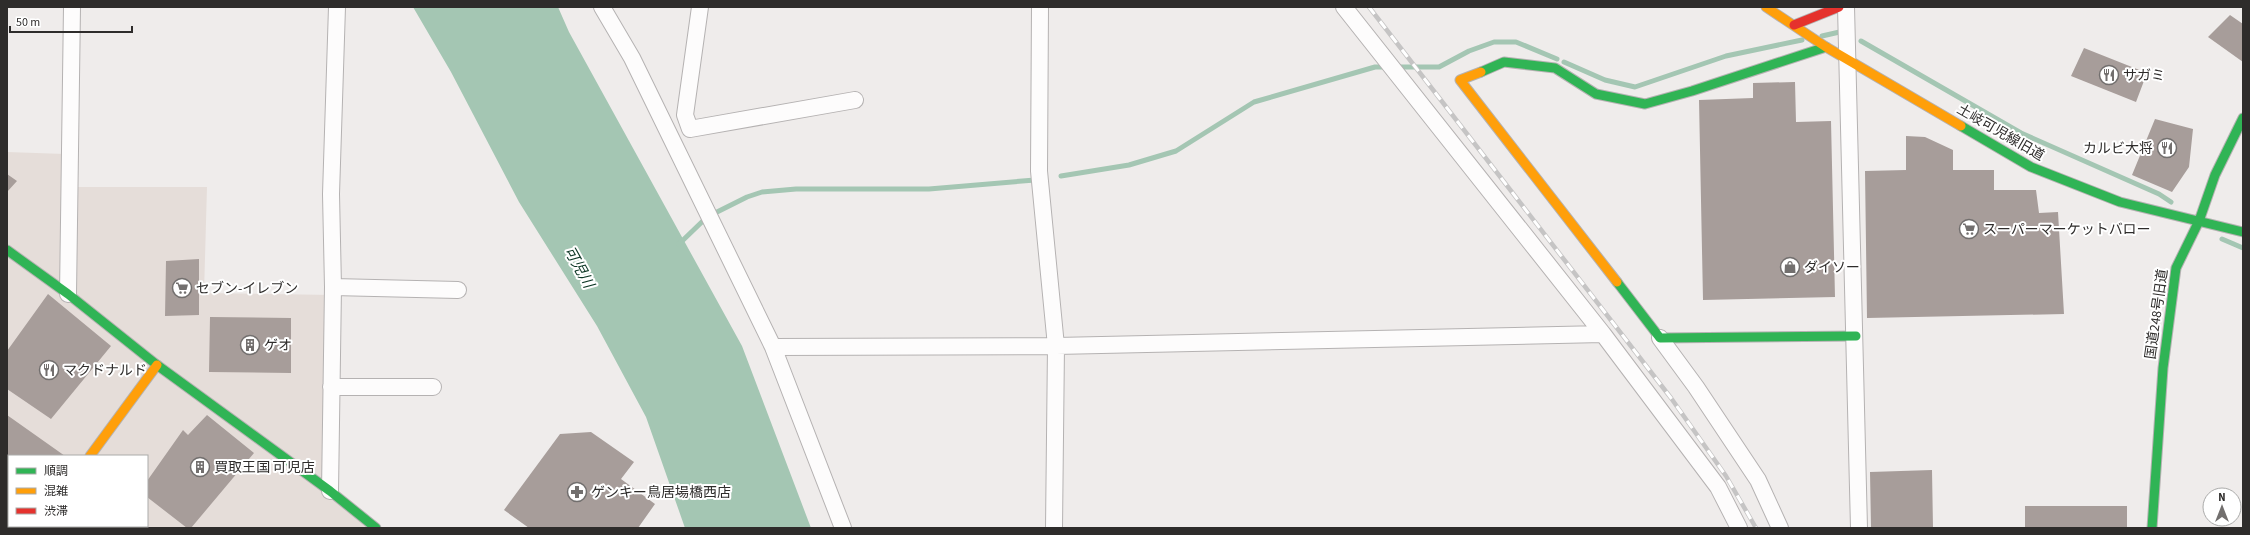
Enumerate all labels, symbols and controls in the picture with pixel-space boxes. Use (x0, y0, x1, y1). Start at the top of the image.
scale bar (10, 8, 132, 34)
text: 50 m (16, 14, 40, 31)
restaurant icon: サガミ (2098, 64, 2120, 86)
place label: サガミ (2123, 66, 2165, 86)
street label: 土岐可児線旧道 (1953, 100, 2048, 166)
restaurant icon: カルビ大将 (2156, 137, 2178, 159)
place label: カルビ大将 (2083, 139, 2153, 159)
supermarket icon: スーパーマーケットバロー (1958, 218, 1980, 240)
place label: スーパーマーケットバロー (1983, 220, 2151, 240)
water label: 可児川 (558, 242, 600, 294)
shop icon: ダイソー (1779, 256, 1801, 278)
place label: ダイソー (1804, 258, 1860, 278)
street label: 国道248号旧道 (2141, 268, 2173, 361)
supermarket icon: セブン-イレブン (171, 277, 193, 299)
place label: セブン-イレブン (196, 279, 298, 299)
building icon: ゲオ (239, 334, 261, 356)
place label: ゲオ (264, 336, 292, 356)
restaurant icon: マクドナルド (38, 359, 60, 381)
place label: マクドナルド (63, 361, 147, 381)
legend (8, 455, 148, 527)
building icon: 買取王国 可児店 (189, 456, 211, 478)
place label: 買取王国 可児店 (214, 458, 315, 478)
text: 順調 (44, 463, 68, 480)
pharmacy icon: ゲンキー鳥居場橋西店 (566, 481, 588, 503)
text: 混雑 (44, 483, 68, 500)
place label: ゲンキー鳥居場橋西店 (591, 483, 731, 503)
north arrow (2202, 487, 2242, 527)
text: N (2218, 490, 2226, 505)
text: 渋滞 (44, 503, 68, 520)

